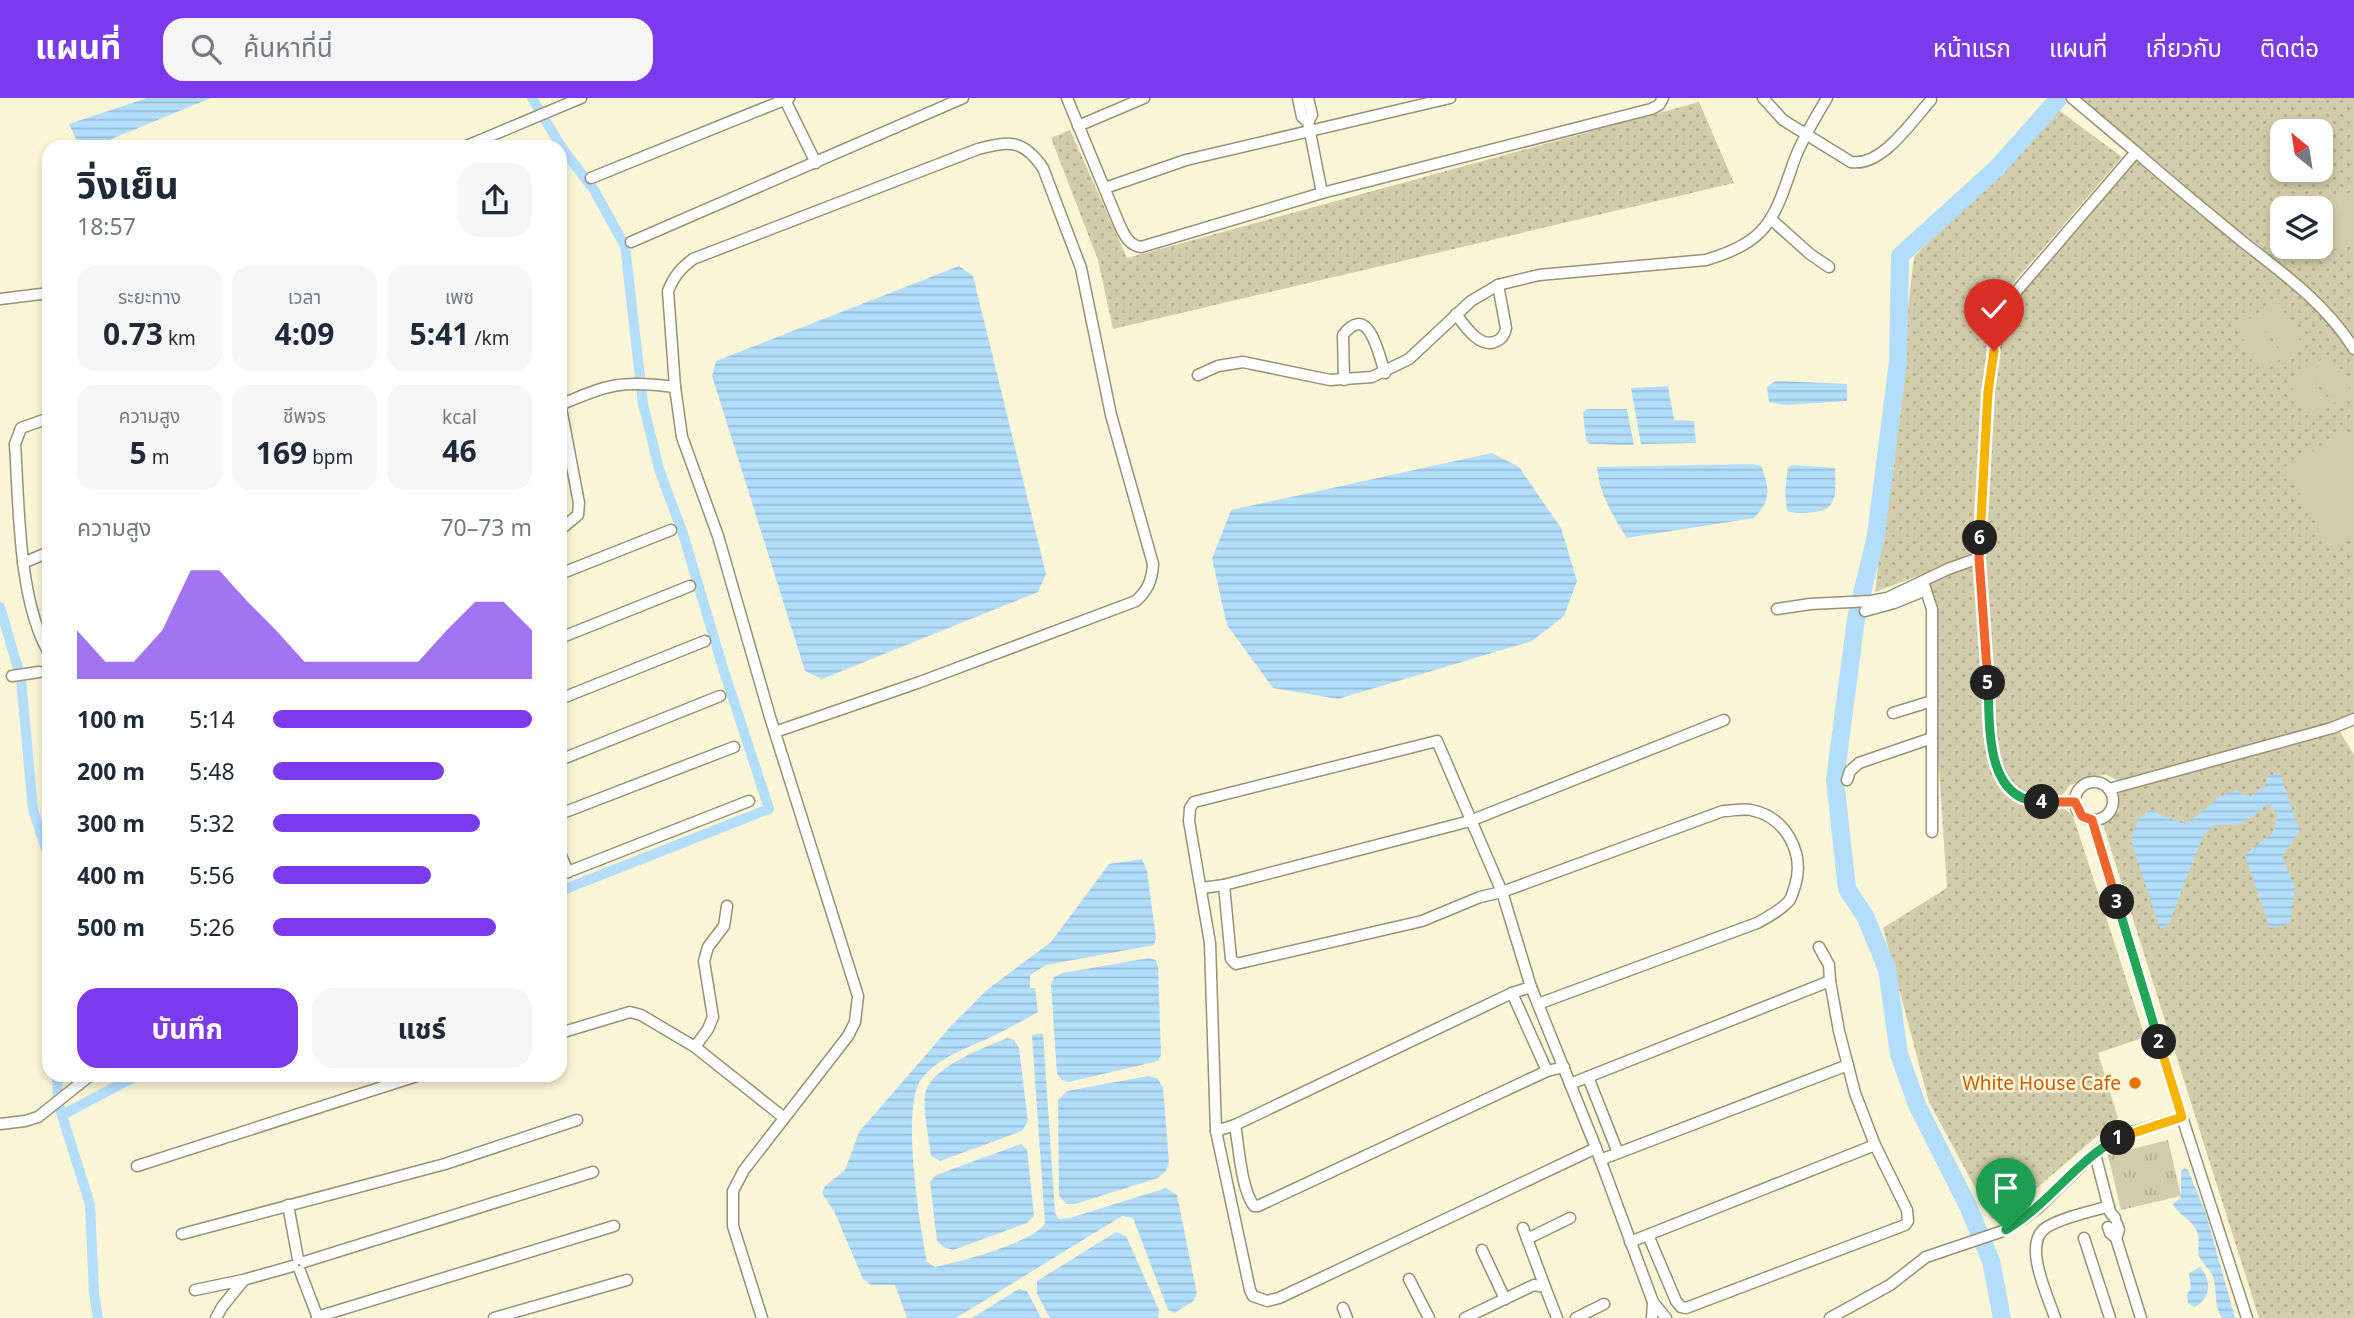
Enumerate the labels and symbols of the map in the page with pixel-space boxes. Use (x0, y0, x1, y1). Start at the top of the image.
north arrow (2270, 119, 2333, 182)
pin (1964, 279, 2024, 351)
pin: 6 (1962, 520, 1997, 556)
pin: 5 (1970, 666, 2006, 700)
pin: 4 (2024, 784, 2060, 820)
pin: 3 (2100, 884, 2134, 920)
pin: 2 (2142, 1024, 2176, 1060)
place label: White House Cafe (1962, 1070, 2121, 1096)
marker: White House Cafe (2127, 1075, 2143, 1091)
pin: 1 (2100, 1121, 2136, 1156)
pin (1976, 1158, 2036, 1230)

